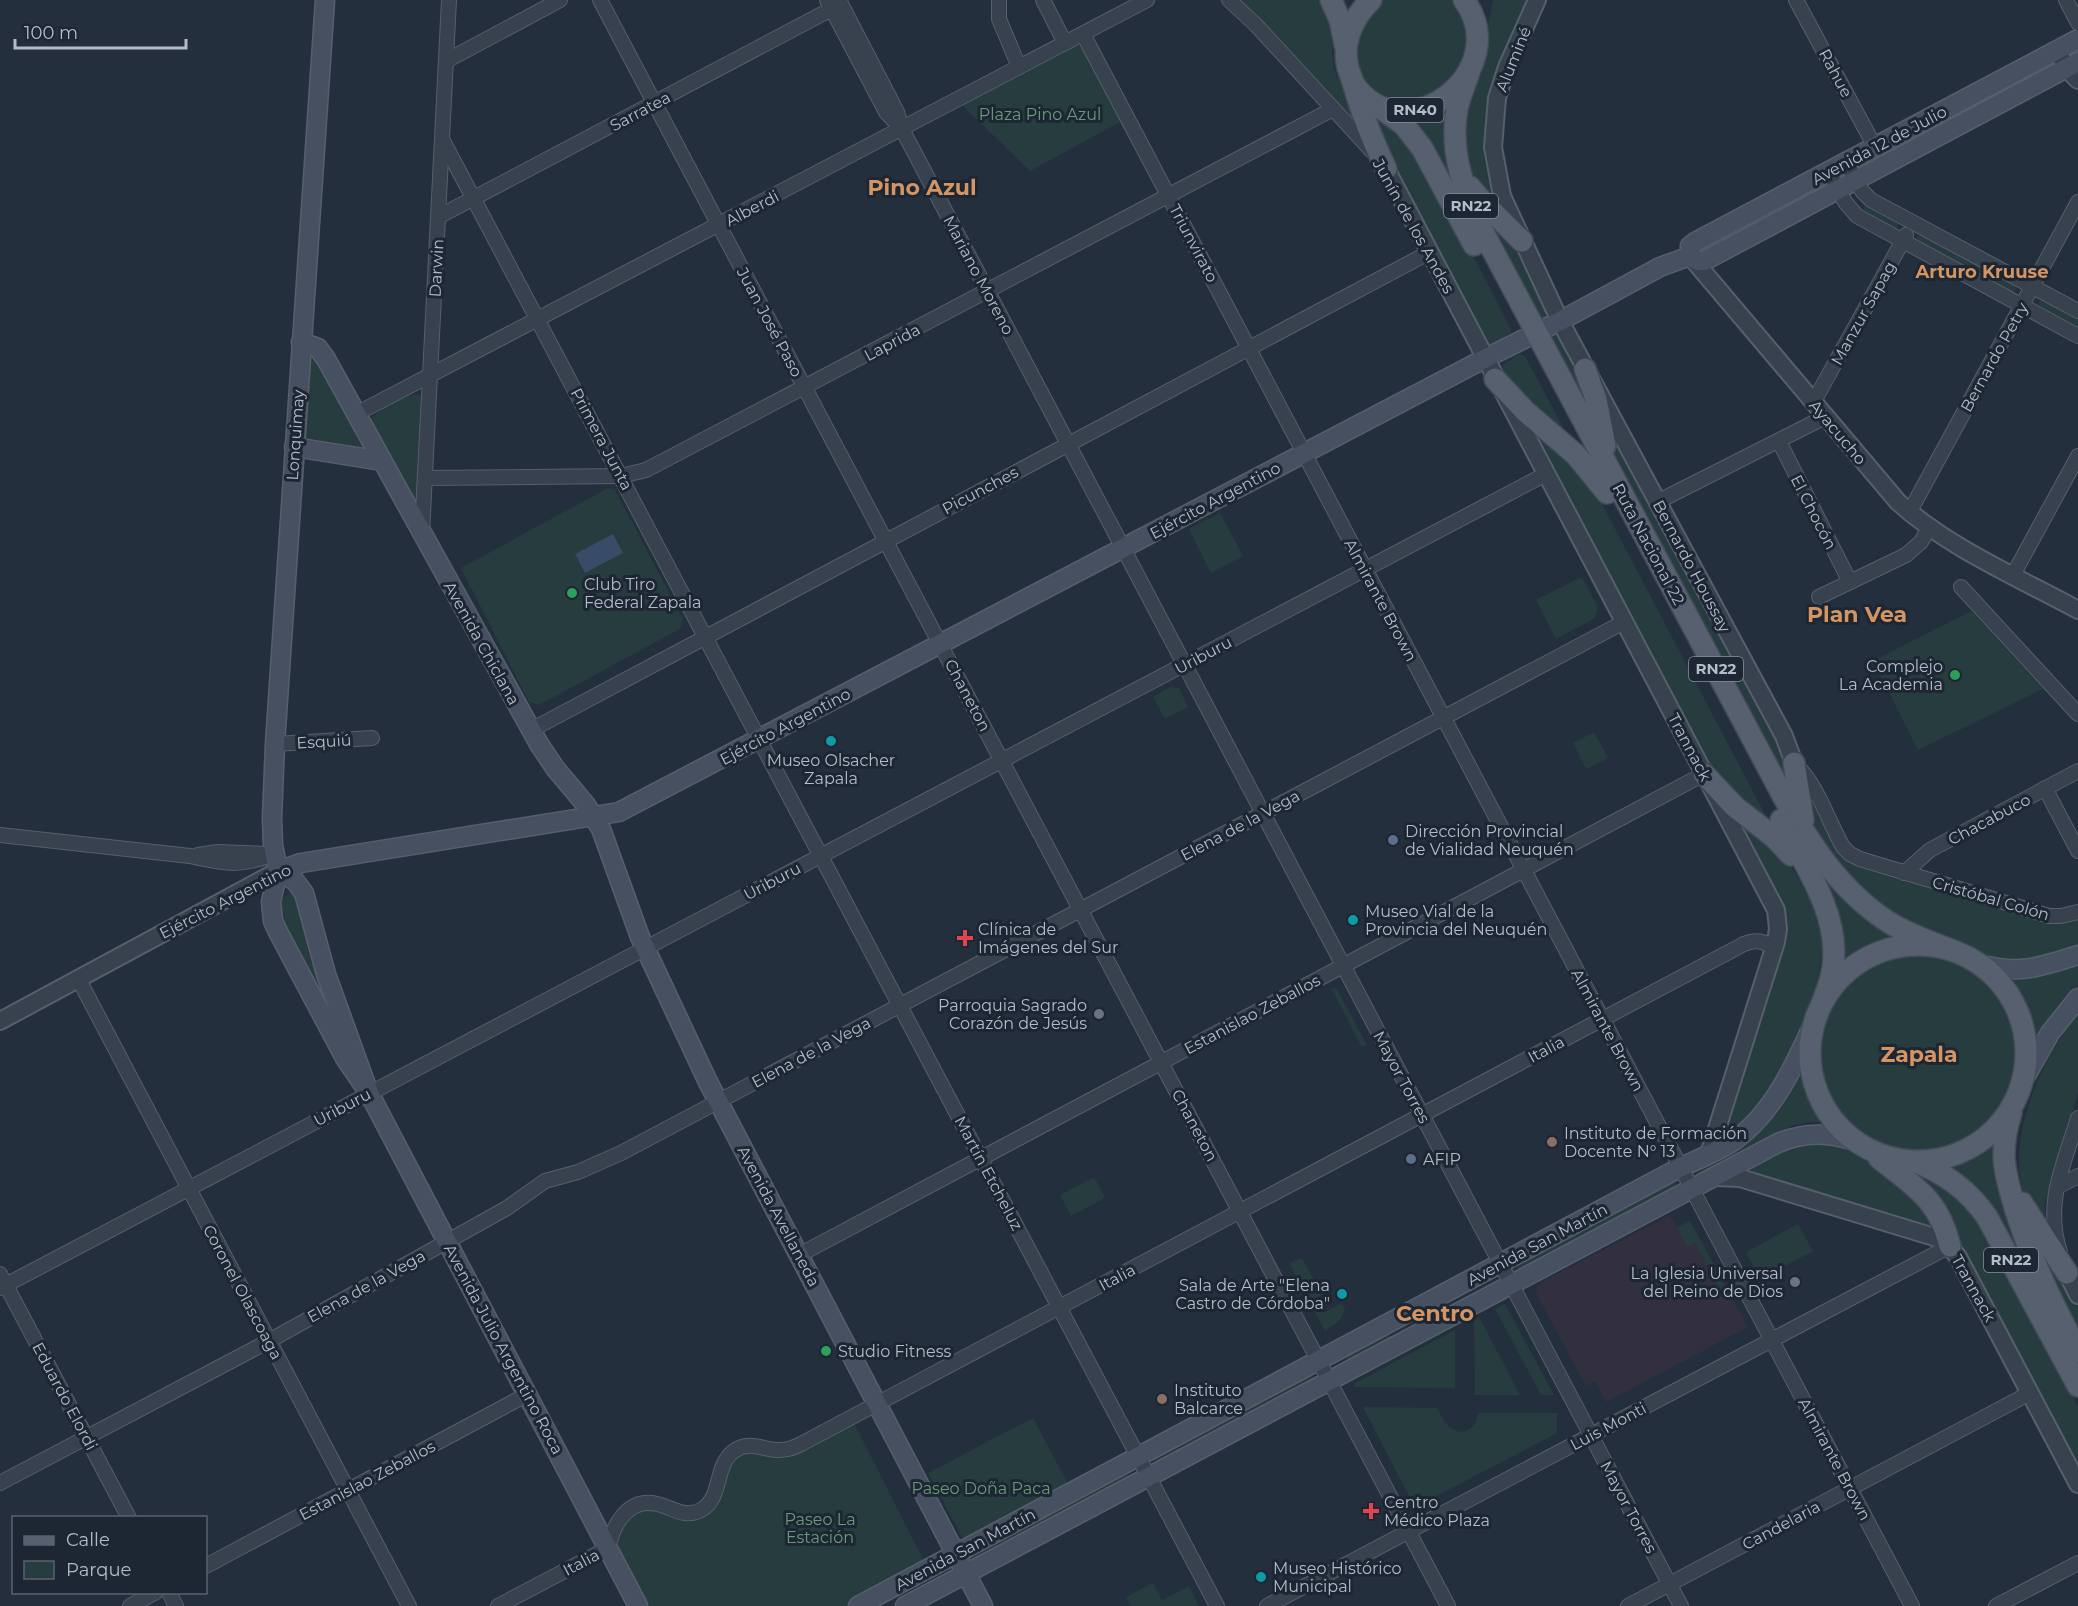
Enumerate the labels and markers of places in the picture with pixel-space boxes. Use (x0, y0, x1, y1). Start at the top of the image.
place label: Club Tiro Federal Zapala (584, 575, 702, 612)
marker: Club Tiro Federal Zapala (565, 586, 579, 600)
place label: Complejo La Academia (1839, 657, 1943, 694)
marker: Complejo La Academia (1948, 668, 1962, 682)
marker: Museo Olsacher Zapala (824, 734, 838, 748)
place label: Museo Olsacher Zapala (767, 751, 895, 788)
place label: Dirección Provincial de Vialidad Neuquén (1405, 822, 1574, 859)
marker: Dirección Provincial de Vialidad Neuquén (1386, 833, 1400, 847)
place label: Museo Vial de la Provincia del Neuquén (1365, 902, 1547, 939)
marker: Museo Vial de la Provincia del Neuquén (1346, 913, 1360, 927)
place label: Clínica de Imágenes del Sur (978, 920, 1118, 957)
marker: Clínica de Imágenes del Sur (956, 929, 974, 947)
place label: Parroquia Sagrado Corazón de Jesús (938, 996, 1087, 1033)
marker: Parroquia Sagrado Corazón de Jesús (1092, 1007, 1106, 1021)
place label: Instituto de Formación Docente N° 13 (1564, 1124, 1747, 1161)
marker: Instituto de Formación Docente N° 13 (1545, 1135, 1559, 1149)
place label: AFIP (1423, 1150, 1461, 1169)
marker: AFIP (1404, 1152, 1418, 1166)
place label: La Iglesia Universal del Reino de Dios (1631, 1264, 1783, 1301)
marker: La Iglesia Universal del Reino de Dios (1788, 1275, 1802, 1289)
place label: Sala de Arte "Elena Castro de Córdoba" (1176, 1276, 1330, 1313)
marker: Sala de Arte "Elena Castro de Córdoba" (1335, 1287, 1349, 1301)
place label: Studio Fitness (838, 1342, 952, 1361)
marker: Studio Fitness (819, 1344, 833, 1358)
place label: Instituto Balcarce (1174, 1381, 1243, 1418)
marker: Instituto Balcarce (1155, 1392, 1169, 1406)
place label: Centro Médico Plaza (1384, 1493, 1490, 1530)
marker: Centro Médico Plaza (1362, 1502, 1380, 1520)
place label: Museo Histórico Municipal (1273, 1559, 1402, 1596)
marker: Museo Histórico Municipal (1254, 1570, 1268, 1584)

